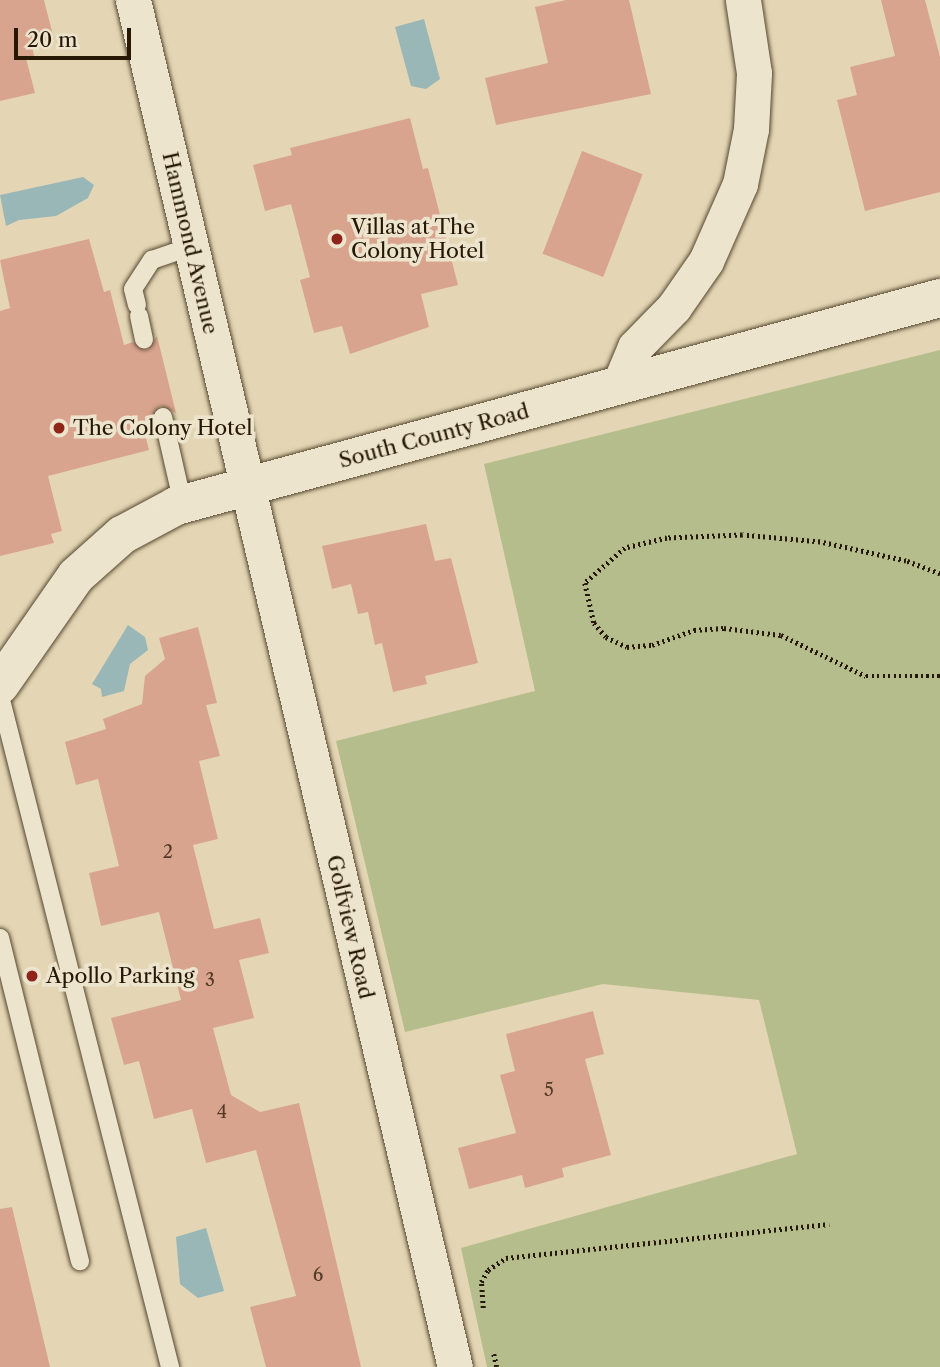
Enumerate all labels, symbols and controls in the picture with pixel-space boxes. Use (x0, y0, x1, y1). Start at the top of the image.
scale bar (18, 14, 135, 58)
text: 20 m (27, 27, 78, 52)
street label: Hammond Avenue (157, 149, 223, 337)
place label: Villas at The Colony Hotel (351, 214, 485, 264)
marker: Villas at The Colony Hotel (329, 231, 345, 247)
street label: South County Road (336, 398, 532, 474)
place label: The Colony Hotel (73, 415, 253, 441)
marker: The Colony Hotel (51, 420, 67, 436)
house number: 2 (163, 841, 173, 863)
street label: Golfview Road (321, 852, 379, 1002)
place label: Apollo Parking (46, 963, 195, 989)
marker: Apollo Parking (24, 968, 40, 984)
house number: 3 (205, 969, 215, 991)
house number: 5 (544, 1079, 554, 1101)
house number: 4 (217, 1101, 227, 1123)
house number: 6 (313, 1264, 323, 1286)

